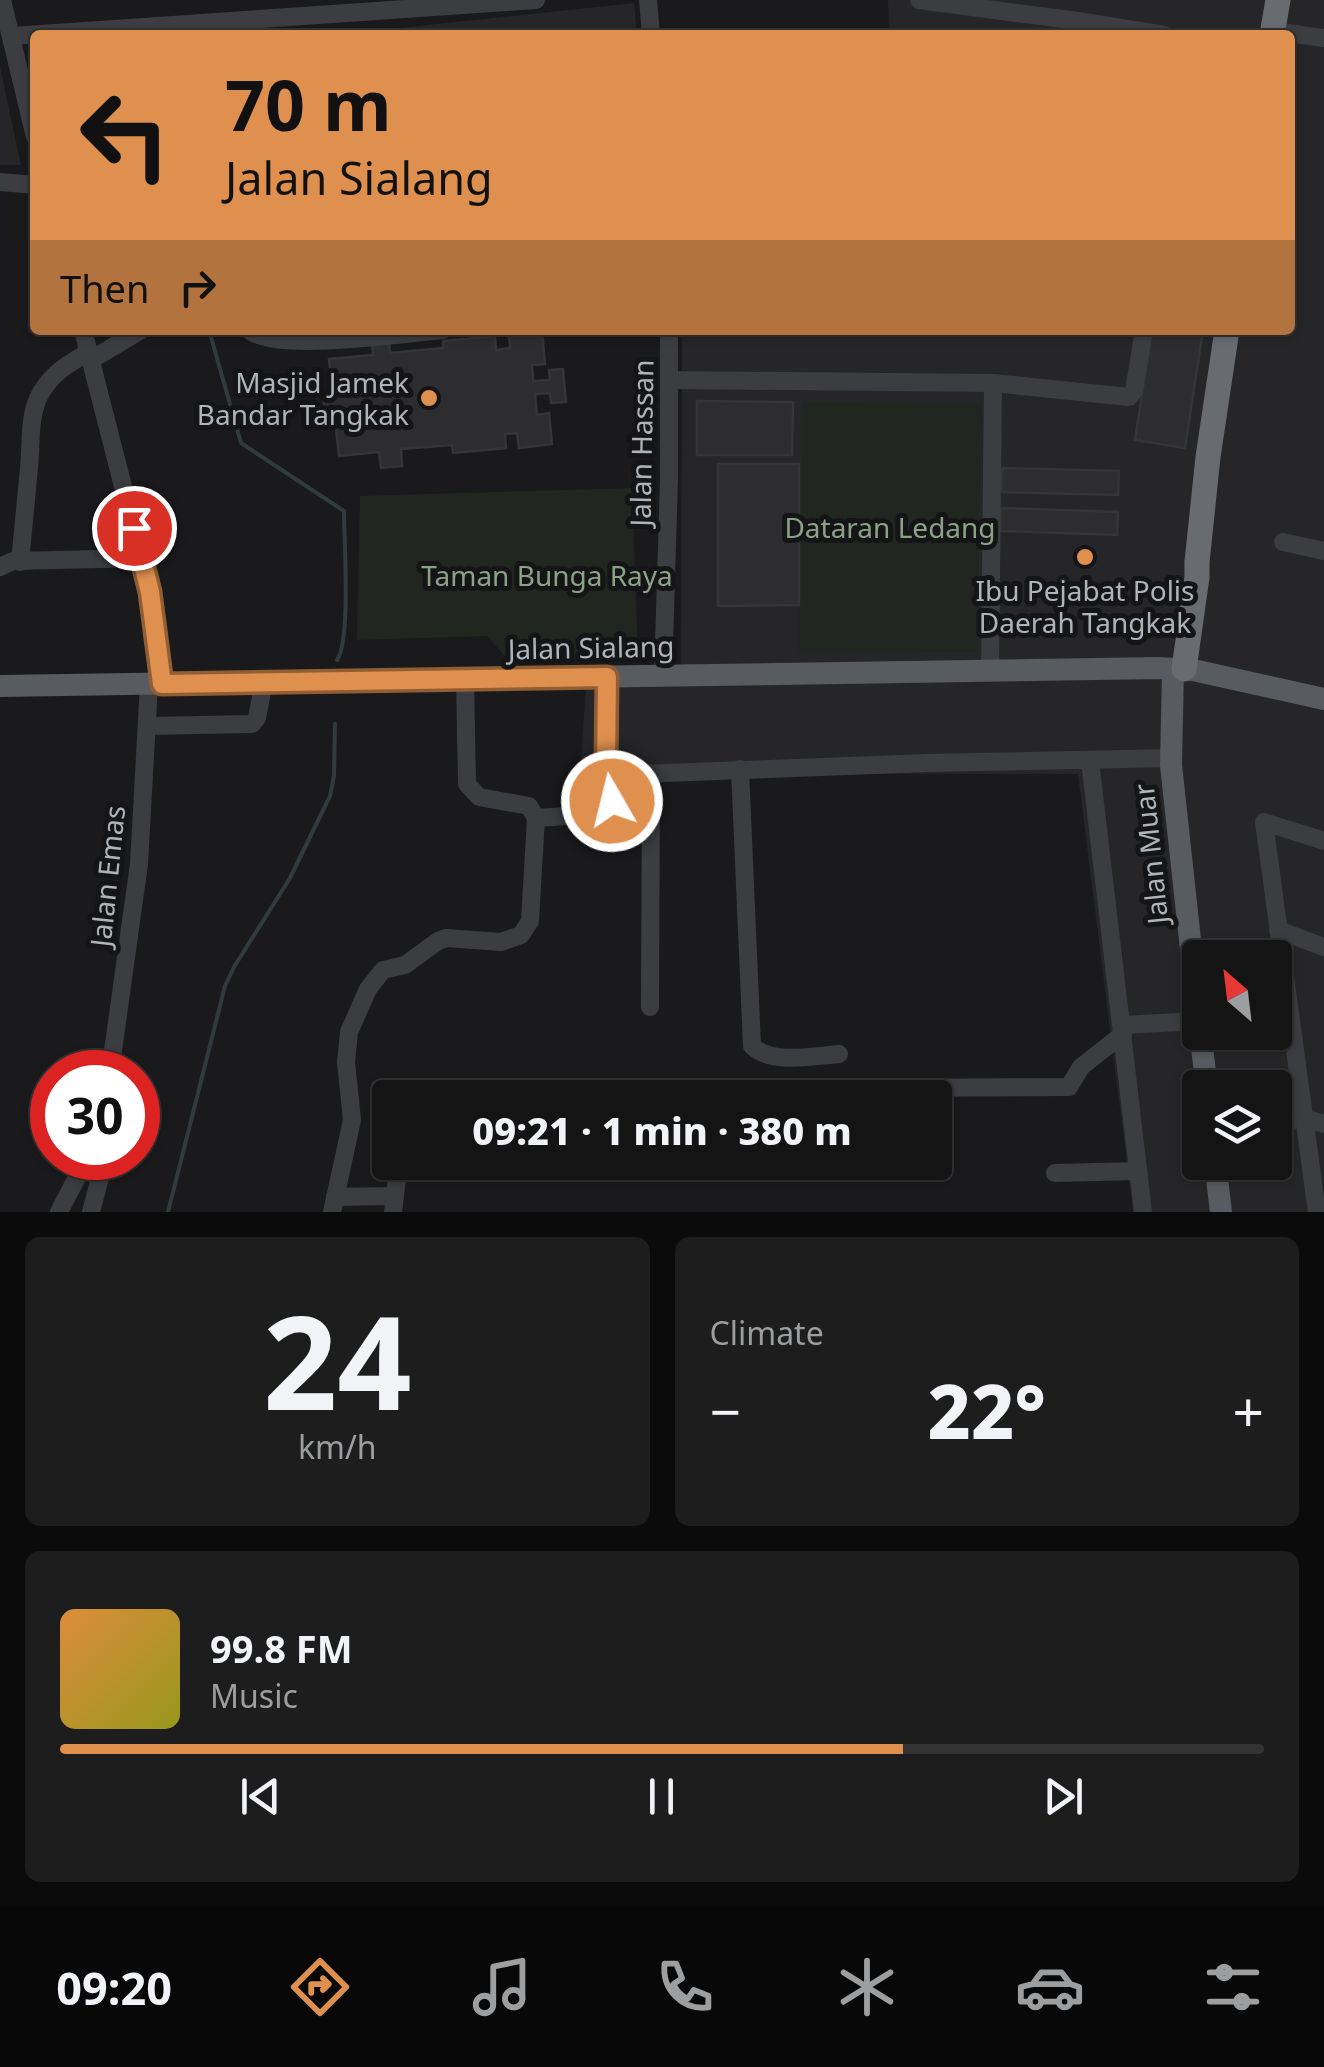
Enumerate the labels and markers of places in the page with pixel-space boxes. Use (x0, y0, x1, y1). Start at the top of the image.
place label: Masjid Jamek Bandar Tangkak (197, 363, 409, 433)
marker: Masjid Jamek Bandar Tangkak (418, 387, 440, 409)
pin (92, 486, 177, 571)
marker: Ibu Pejabat Polis Daerah Tangkak (1074, 546, 1096, 568)
place label: Ibu Pejabat Polis Daerah Tangkak (975, 571, 1195, 641)

